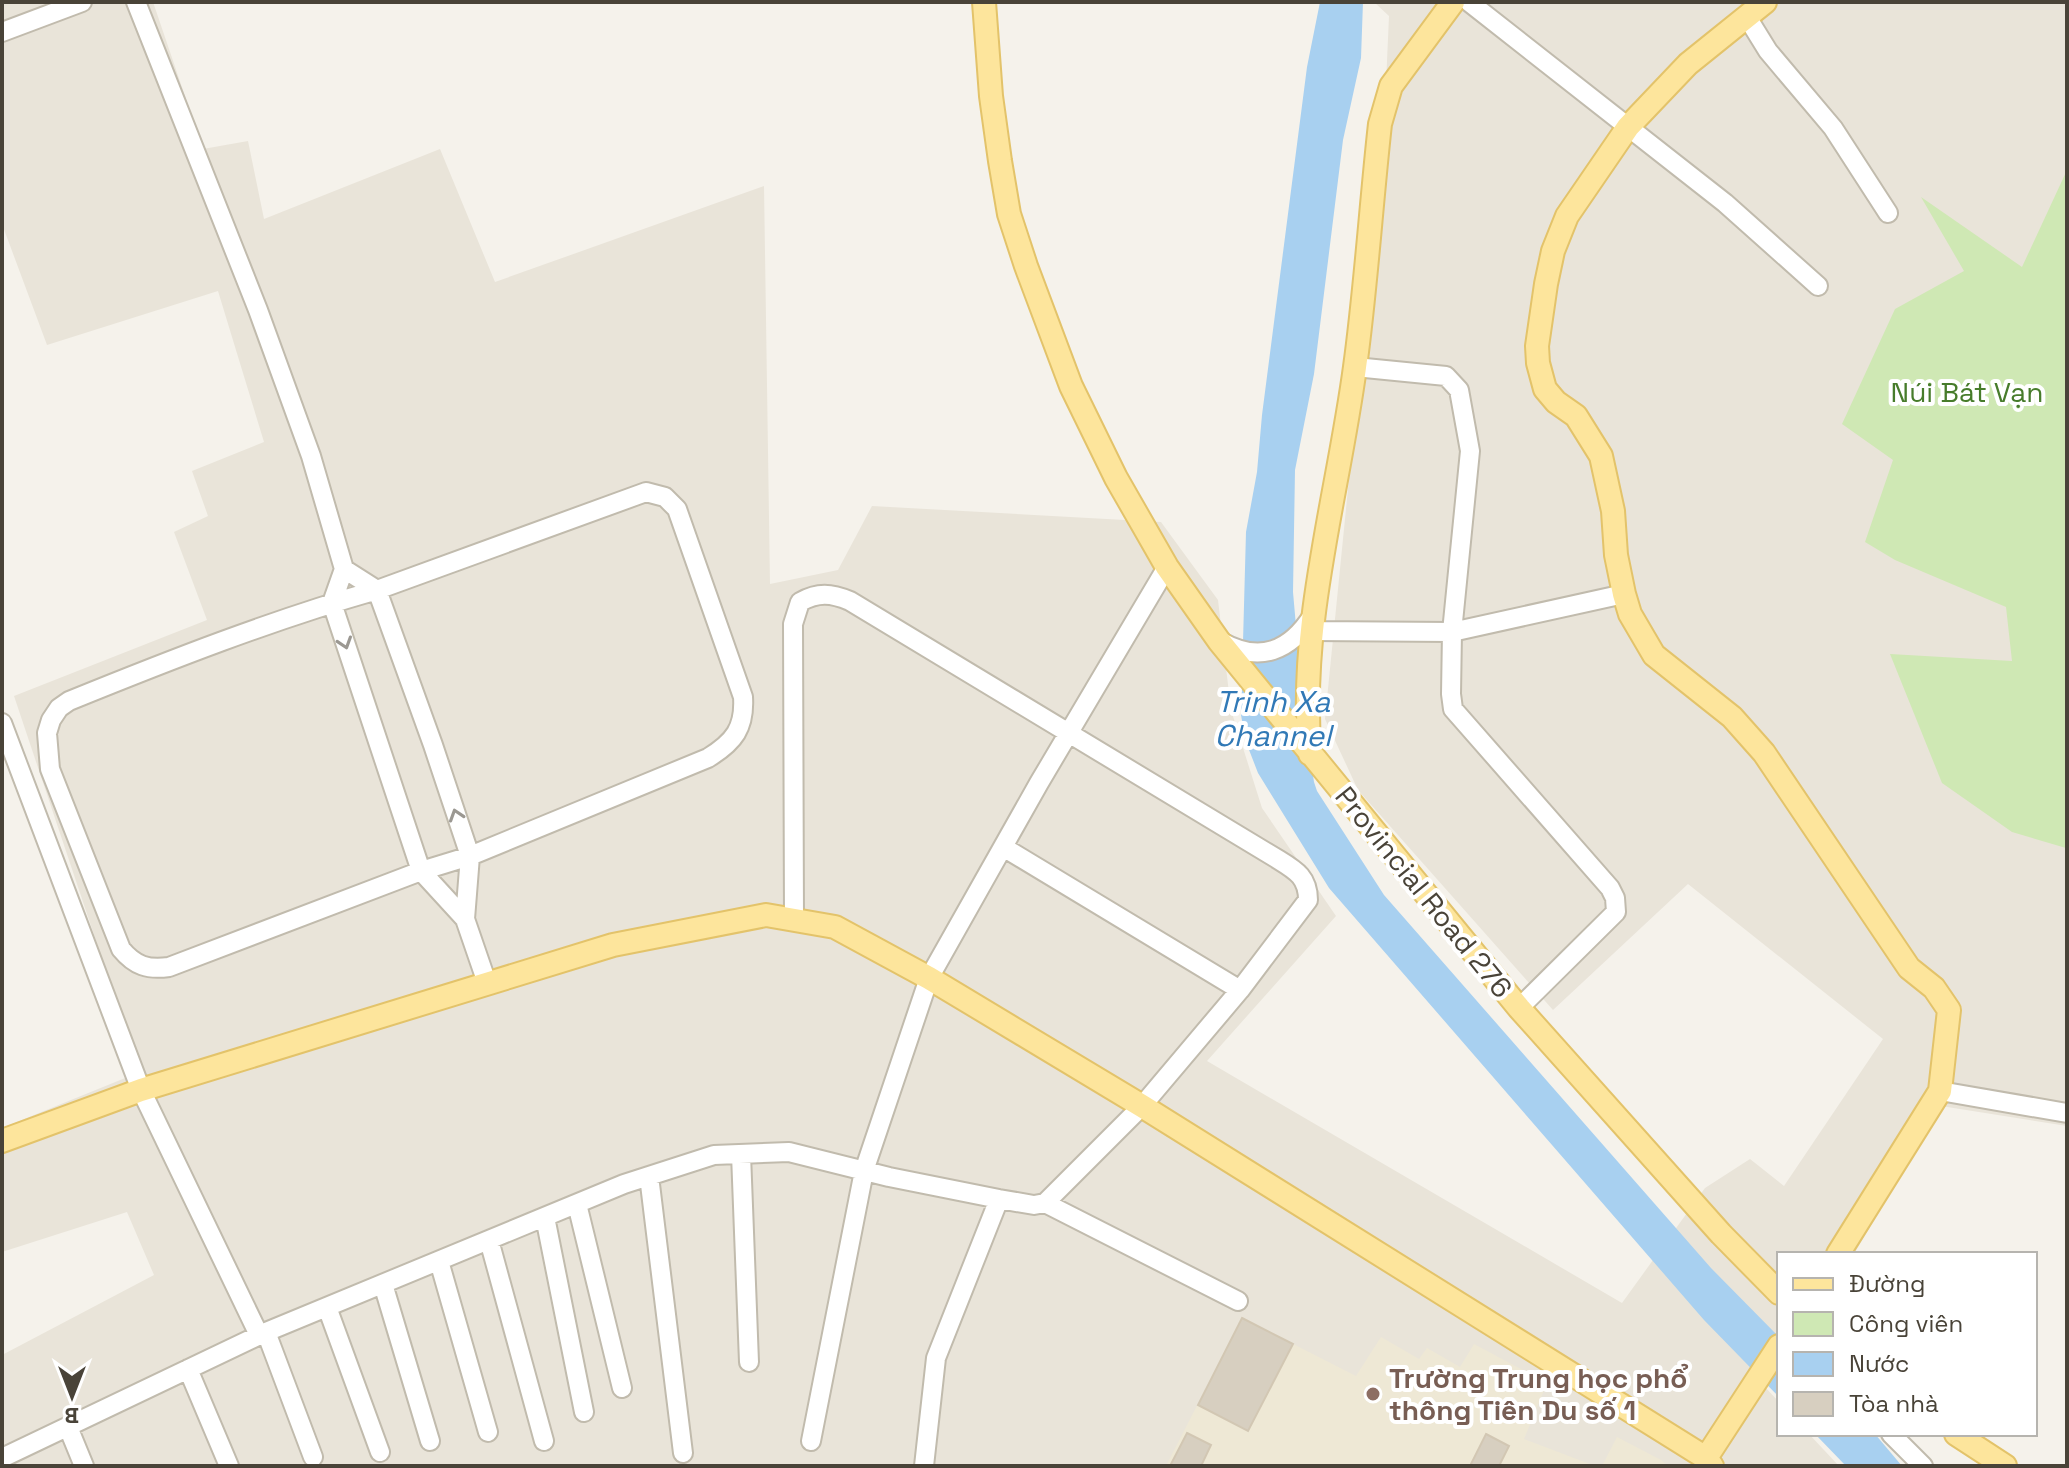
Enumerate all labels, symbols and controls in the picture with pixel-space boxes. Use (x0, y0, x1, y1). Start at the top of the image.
park label: Núi Bát Vạn (1891, 374, 2043, 410)
one-way arrow (336, 635, 352, 649)
water label: Trinh Xa Channel (1215, 682, 1335, 755)
street label: Provincial Road 276 (1328, 779, 1520, 1005)
one-way arrow (450, 809, 466, 823)
legend (1777, 1252, 2037, 1436)
text: Đường (1849, 1268, 1925, 1299)
text: Công viên (1849, 1308, 1963, 1339)
text: Nước (1849, 1348, 1909, 1379)
north arrow (32, 1356, 112, 1436)
place label: Trường Trung học phổ thông Tiên Du số 1 (1389, 1360, 1688, 1428)
marker: Trường Trung học phổ thông Tiên Du số 1 (1364, 1385, 1382, 1403)
text: Tòa nhà (1849, 1388, 1939, 1419)
text: B (65, 1402, 79, 1430)

